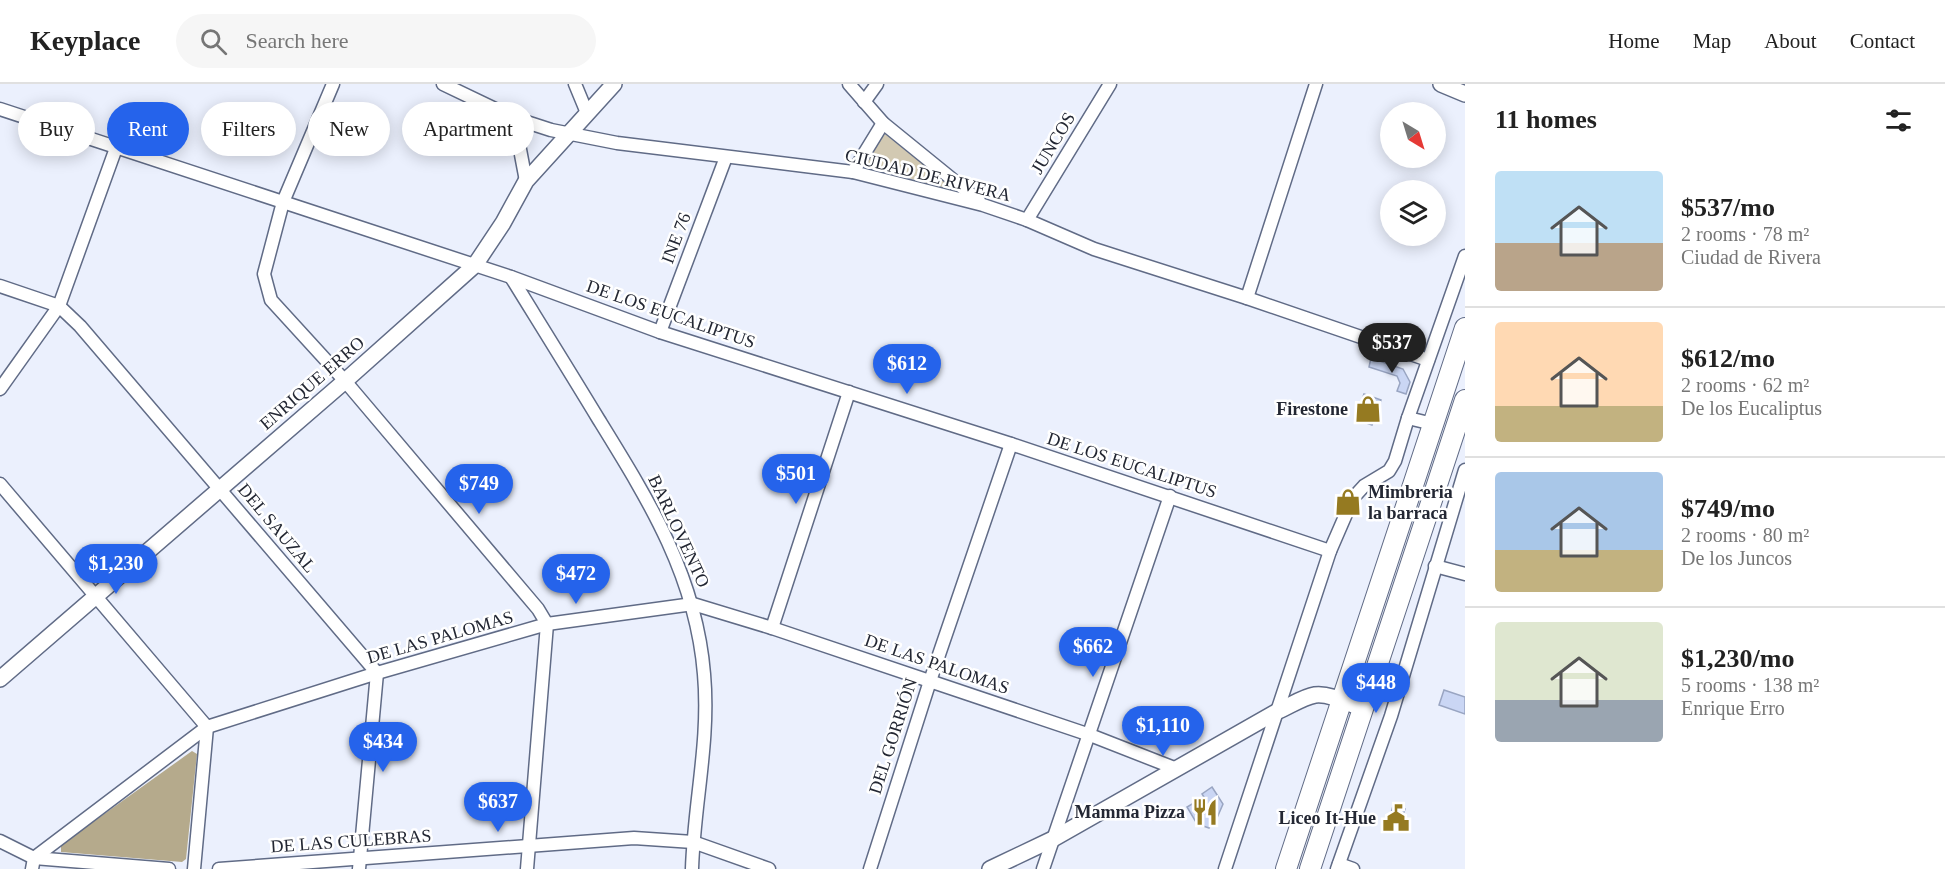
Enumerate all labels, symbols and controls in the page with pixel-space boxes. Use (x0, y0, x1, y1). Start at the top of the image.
search box (176, 14, 596, 68)
text: Keyplace (30, 25, 140, 56)
icon: search (197, 25, 230, 58)
text: Search here (245, 28, 349, 53)
text: Home (1608, 29, 1660, 53)
text: Map (1693, 29, 1731, 53)
text: About (1764, 29, 1817, 53)
text: Contact (1850, 29, 1915, 53)
chip: Buy (18, 102, 95, 156)
chip: Rent (107, 102, 189, 156)
chip: Filters (201, 102, 296, 156)
chip: New (308, 102, 390, 156)
chip: Apartment (402, 102, 534, 156)
north arrow (1380, 102, 1446, 168)
map controls (1380, 102, 1446, 246)
icon: filters (1882, 104, 1915, 137)
text: 11 homes (1495, 105, 1597, 134)
street label: JUNCOS (1027, 109, 1079, 177)
street label: CIUDAD DE RIVERA (843, 145, 1013, 205)
button: layers (1380, 180, 1446, 246)
text: $537/mo (1681, 193, 1775, 222)
icon: home (1543, 195, 1615, 267)
street label: INE 76 (657, 210, 695, 266)
text: 2 rooms · 78 m² (1681, 223, 1809, 245)
text: Ciudad de Rivera (1681, 246, 1821, 268)
street label: DE LOS EUCALIPTUS (584, 276, 758, 352)
pin: $537 (1356, 323, 1428, 374)
text: $537 (1372, 331, 1412, 353)
street label: ENRIQUE ERRO (256, 332, 368, 434)
pin: $612 (871, 344, 943, 395)
text: $612/mo (1681, 344, 1775, 373)
icon: home (1543, 346, 1615, 418)
text: $612 (887, 352, 927, 374)
text: 2 rooms · 62 m² (1681, 374, 1809, 396)
shop icon: Firestone (1353, 394, 1383, 424)
text: De los Eucaliptus (1681, 397, 1822, 419)
place label: Firestone (1276, 399, 1348, 419)
street label: DE LOS EUCALIPTUS (1045, 428, 1219, 502)
pin: $501 (760, 454, 832, 505)
text: $501 (776, 462, 816, 484)
pin: $749 (443, 464, 515, 515)
text: $749 (459, 472, 499, 494)
street label: BARLOVENTO (644, 472, 714, 590)
street label: DEL SAUZAL (234, 480, 320, 576)
place label: Mimbreria la barraca (1368, 482, 1453, 523)
shop icon: Mimbreria la barraca (1333, 487, 1363, 517)
text: $749/mo (1681, 494, 1775, 523)
icon: home (1543, 496, 1615, 568)
text: 2 rooms · 80 m² (1681, 524, 1809, 546)
pin: $1,230 (67, 544, 165, 595)
text: De los Juncos (1681, 547, 1792, 569)
text: $1,230 (89, 552, 144, 574)
pin: $472 (540, 554, 612, 605)
text: $472 (556, 562, 596, 584)
street label: DE LAS PALOMAS (364, 607, 516, 667)
pin: $662 (1057, 627, 1129, 678)
street label: DE LAS PALOMAS (862, 630, 1012, 698)
text: $662 (1073, 635, 1113, 657)
text: $1,230/mo (1681, 644, 1794, 673)
icon: home (1543, 646, 1615, 718)
pin: $448 (1340, 663, 1412, 714)
text: $448 (1356, 671, 1396, 693)
text: 5 rooms · 138 m² (1681, 674, 1819, 696)
street label: DEL GORRIÓN (864, 675, 921, 797)
text: Enrique Erro (1681, 697, 1785, 719)
pin: $1,110 (1114, 706, 1212, 757)
text: $1,110 (1136, 714, 1190, 736)
pin: $434 (347, 722, 419, 773)
text: $434 (363, 730, 403, 752)
pin: $637 (462, 782, 534, 833)
text: $637 (478, 790, 518, 812)
restaurant icon: Mamma Pizza (1190, 797, 1220, 827)
place label: Mamma Pizza (1075, 802, 1185, 822)
public building icon: Liceo It-Hue (1381, 803, 1411, 833)
place label: Liceo It-Hue (1279, 808, 1376, 828)
street label: DE LAS CULEBRAS (270, 825, 432, 857)

